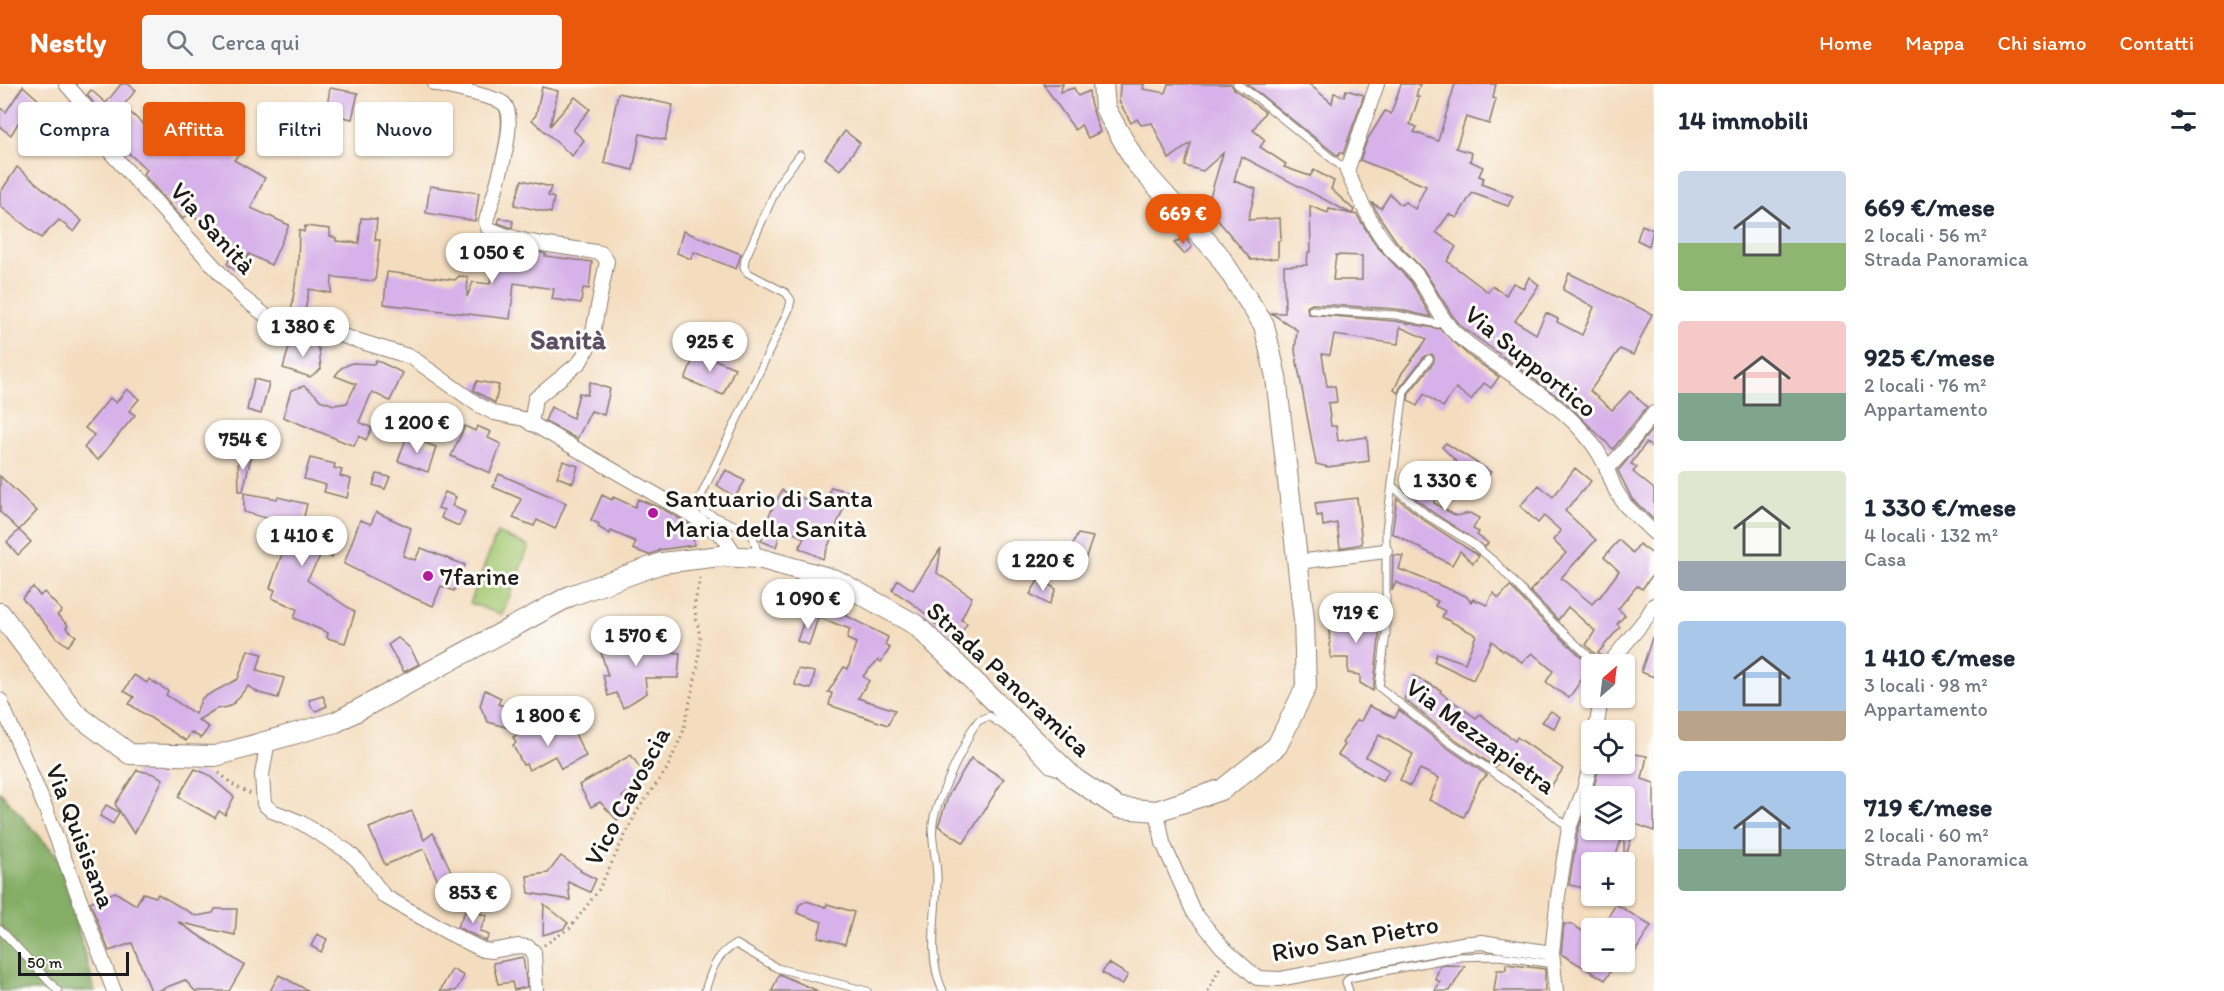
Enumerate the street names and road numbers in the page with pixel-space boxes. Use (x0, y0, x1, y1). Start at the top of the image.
street label: Via Sanità (163, 175, 263, 281)
street label: Via Supportico (1458, 298, 1604, 424)
street label: Strada Panoramica (920, 594, 1098, 764)
street label: Via Mezzapietra (1400, 671, 1563, 801)
street label: Vico Cavoscia (577, 721, 677, 871)
street label: Via Quisisana (39, 759, 123, 913)
street label: Rivo San Pietro (1269, 908, 1441, 968)

